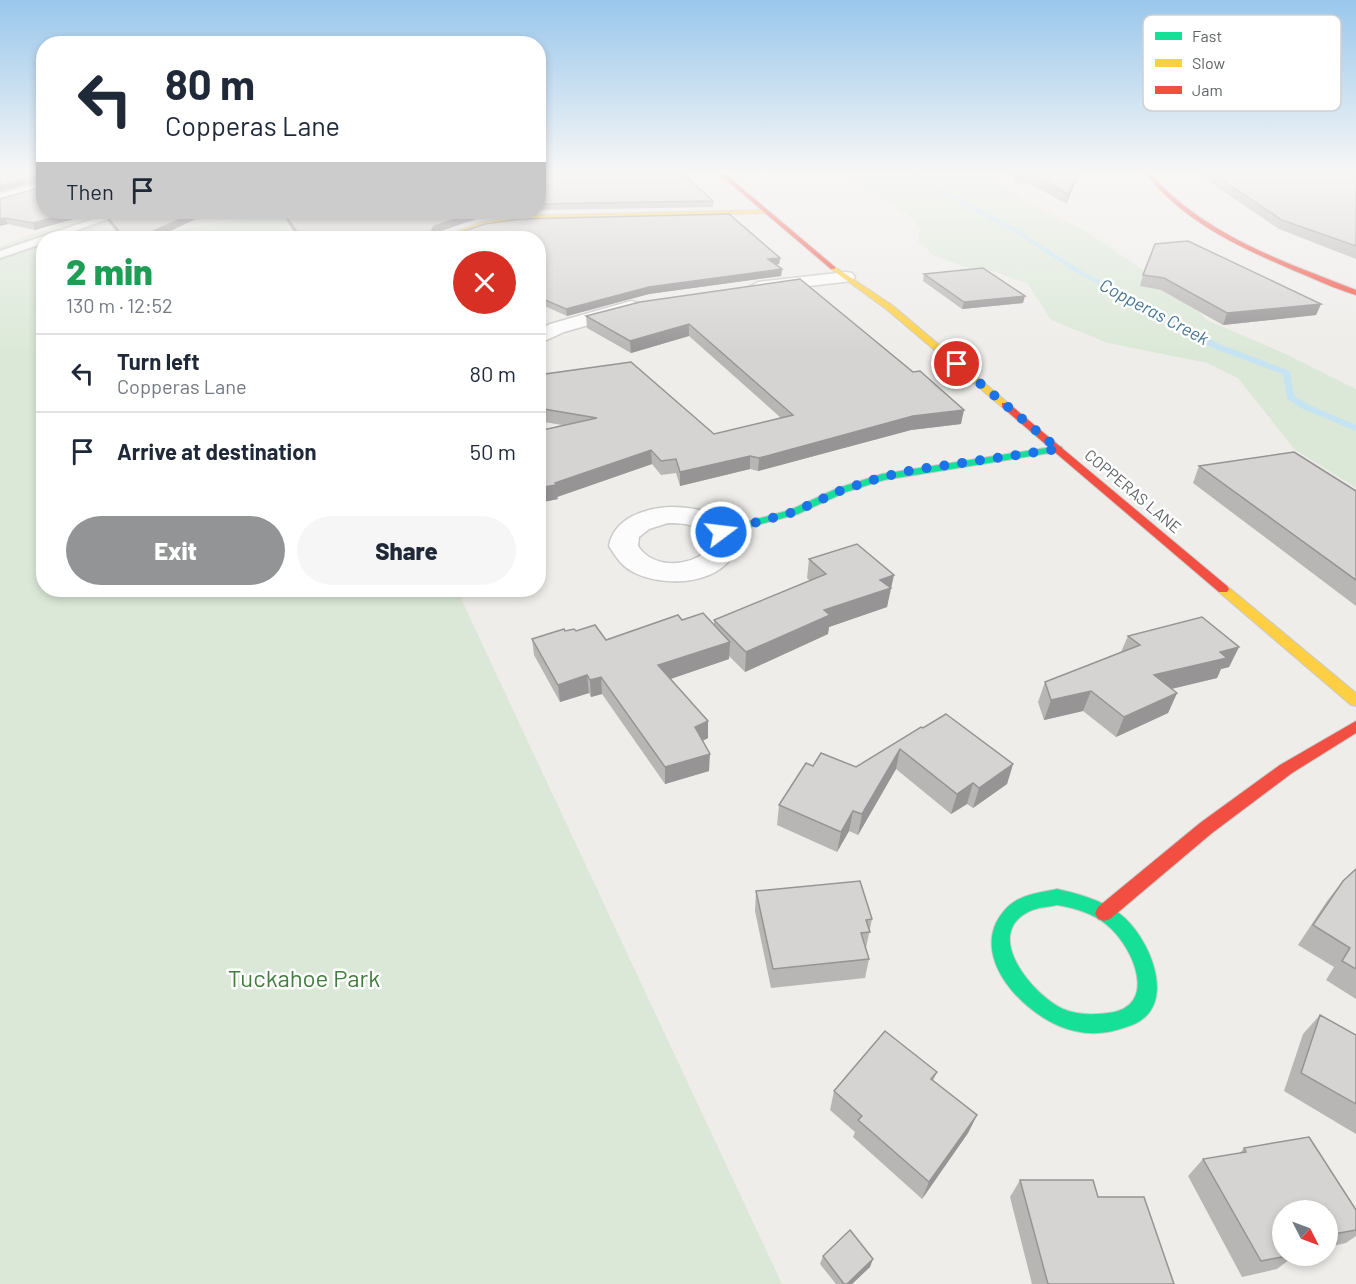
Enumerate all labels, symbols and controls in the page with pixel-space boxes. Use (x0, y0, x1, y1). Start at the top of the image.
legend (1143, 15, 1341, 111)
text: Fast (1192, 26, 1222, 45)
text: Slow (1192, 53, 1225, 72)
text: 80 m (165, 58, 255, 108)
icon: left (66, 60, 144, 138)
text: Jam (1192, 80, 1223, 99)
text: Copperas Lane (165, 109, 340, 141)
icon: arrive (126, 174, 159, 207)
text: Then (66, 178, 114, 204)
text: 2 min (66, 249, 153, 292)
button: close (453, 251, 516, 314)
water label: Copperas Creek (1096, 273, 1213, 349)
text: 130 m · 12:52 (66, 293, 173, 317)
pin (931, 338, 982, 389)
icon: arrive (940, 347, 973, 380)
text: Turn left (117, 348, 200, 374)
icon: left (66, 357, 99, 390)
text: 80 m (470, 360, 516, 386)
text: Copperas Lane (117, 374, 247, 398)
icon: arrive (66, 435, 99, 468)
text: Arrive at destination (117, 438, 316, 464)
text: 50 m (470, 438, 516, 464)
street label: COPPERAS LANE (1081, 445, 1185, 536)
position arrow (689, 500, 753, 564)
button: Exit (66, 516, 285, 585)
button: Share (297, 516, 516, 585)
park label: Tuckahoe Park (228, 963, 380, 992)
north arrow (1272, 1200, 1338, 1266)
map controls (1272, 1200, 1338, 1266)

